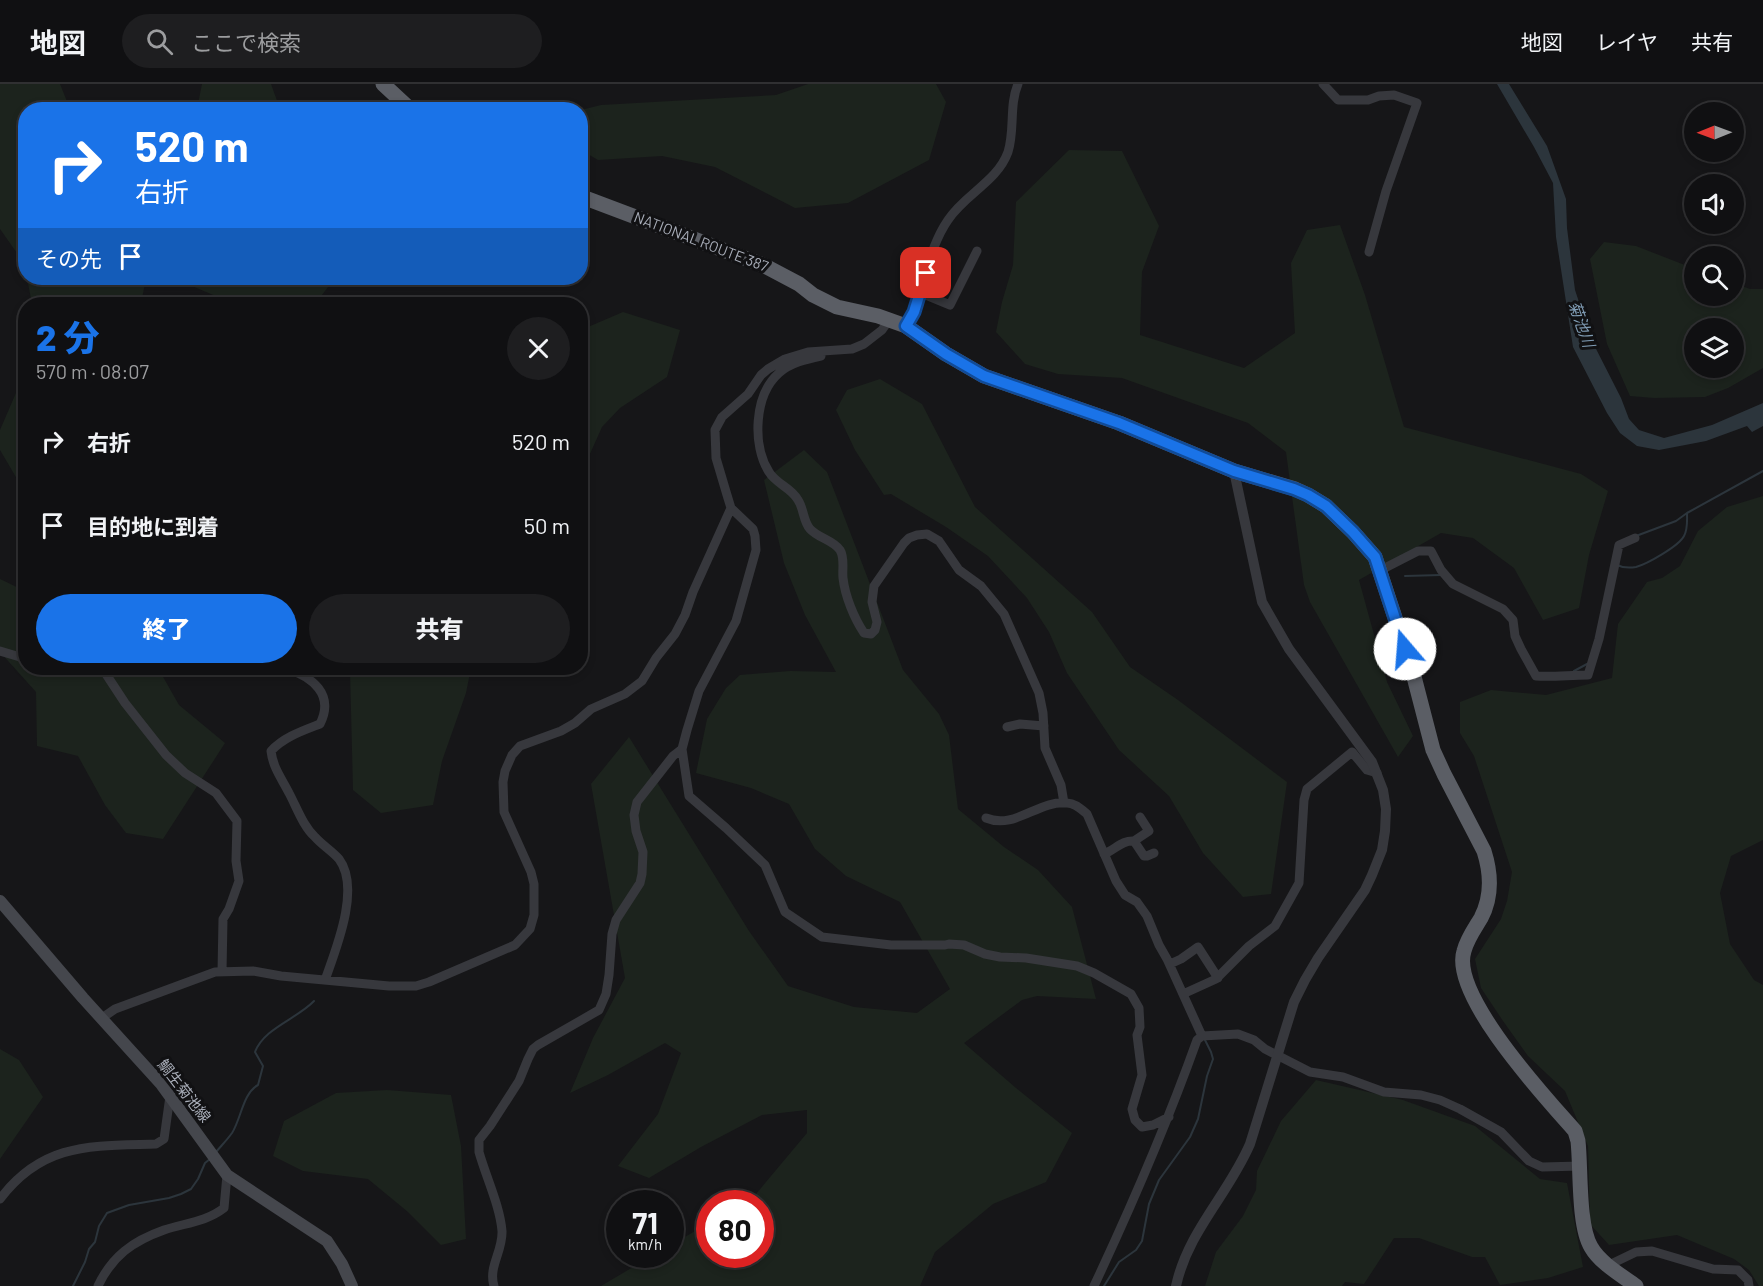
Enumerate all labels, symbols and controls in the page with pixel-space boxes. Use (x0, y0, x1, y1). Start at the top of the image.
search box (122, 14, 542, 68)
text: 地図 (30, 25, 86, 59)
icon: search (143, 25, 176, 58)
text: ここで検索 (191, 29, 301, 55)
text: 地図 (1521, 29, 1563, 54)
text: レイヤ (1596, 29, 1658, 54)
text: 共有 (1691, 29, 1733, 54)
north arrow (1684, 102, 1744, 162)
map controls (1684, 102, 1744, 378)
text: 520 m (135, 120, 249, 170)
icon: right (36, 126, 114, 204)
button: sound (1684, 174, 1744, 234)
text: 右折 (135, 175, 189, 207)
street label: NATIONAL ROUTE 387 (632, 207, 771, 275)
icon: arrive (114, 240, 147, 273)
text: その先 (36, 245, 102, 271)
button: search (1684, 246, 1744, 306)
pin (900, 247, 951, 298)
icon: arrive (909, 256, 942, 289)
water label: 菊池川 (1566, 298, 1600, 352)
text: 2 分 (36, 315, 100, 358)
button: close (507, 317, 570, 380)
button: layers (1684, 318, 1744, 378)
text: 570 m · 08:07 (36, 359, 149, 383)
icon: right (36, 425, 69, 458)
text: 520 m (512, 428, 570, 454)
text: 右折 (87, 429, 131, 455)
icon: arrive (36, 509, 69, 542)
text: 50 m (524, 512, 570, 538)
text: 目的地に到着 (87, 513, 219, 539)
button: 終了 (36, 594, 297, 663)
button: 共有 (309, 594, 570, 663)
position arrow (1373, 617, 1437, 681)
street label: 鯛生菊池線 (155, 1055, 215, 1125)
speed limit sign: 80 (696, 1190, 774, 1268)
text: 71 (632, 1204, 658, 1240)
text: km/h (628, 1235, 662, 1253)

